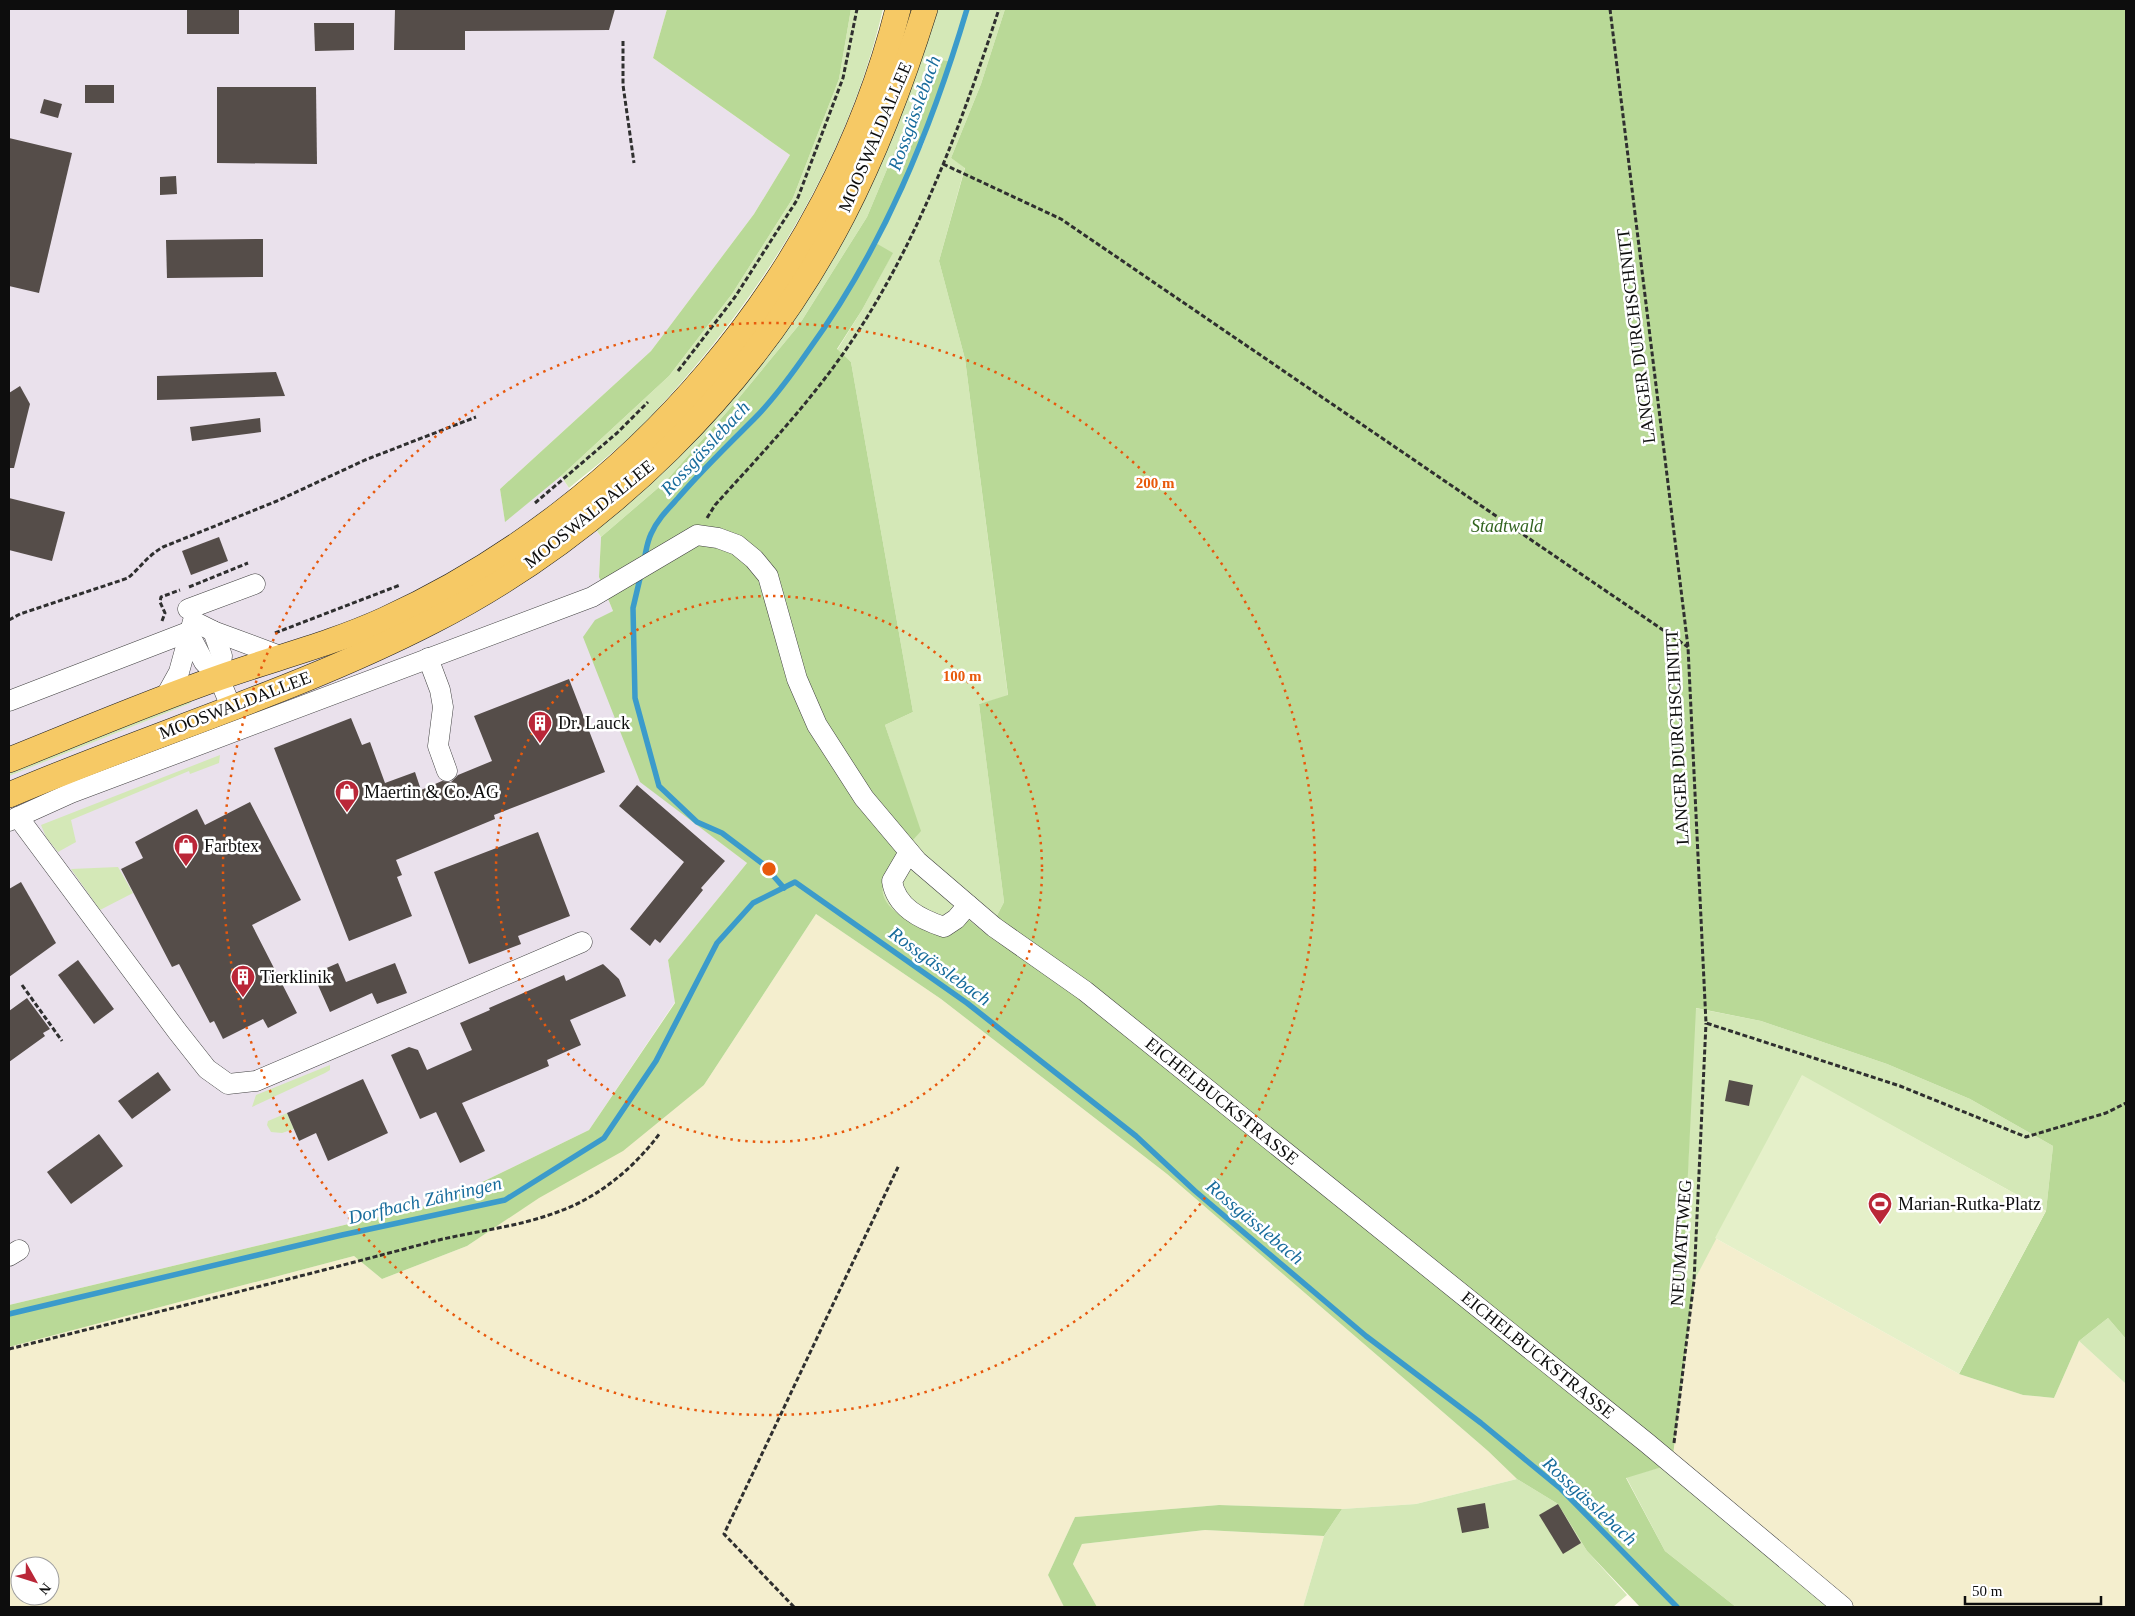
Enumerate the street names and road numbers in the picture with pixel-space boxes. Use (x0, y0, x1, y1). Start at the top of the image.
street label: MOOSWALDALLEE (834, 59, 916, 215)
street label: LANGER DURCHSCHNITT (1613, 227, 1659, 445)
street label: MOOSWALDALLEE (520, 456, 658, 572)
street label: LANGER DURCHSCHNITT (1661, 628, 1693, 846)
street label: MOOSWALDALLEE (156, 667, 314, 743)
street label: EICHELBUCKSTRASSE (1141, 1033, 1303, 1169)
street label: NEUMATTWEG (1667, 1179, 1695, 1307)
street label: EICHELBUCKSTRASSE (1457, 1287, 1619, 1423)

